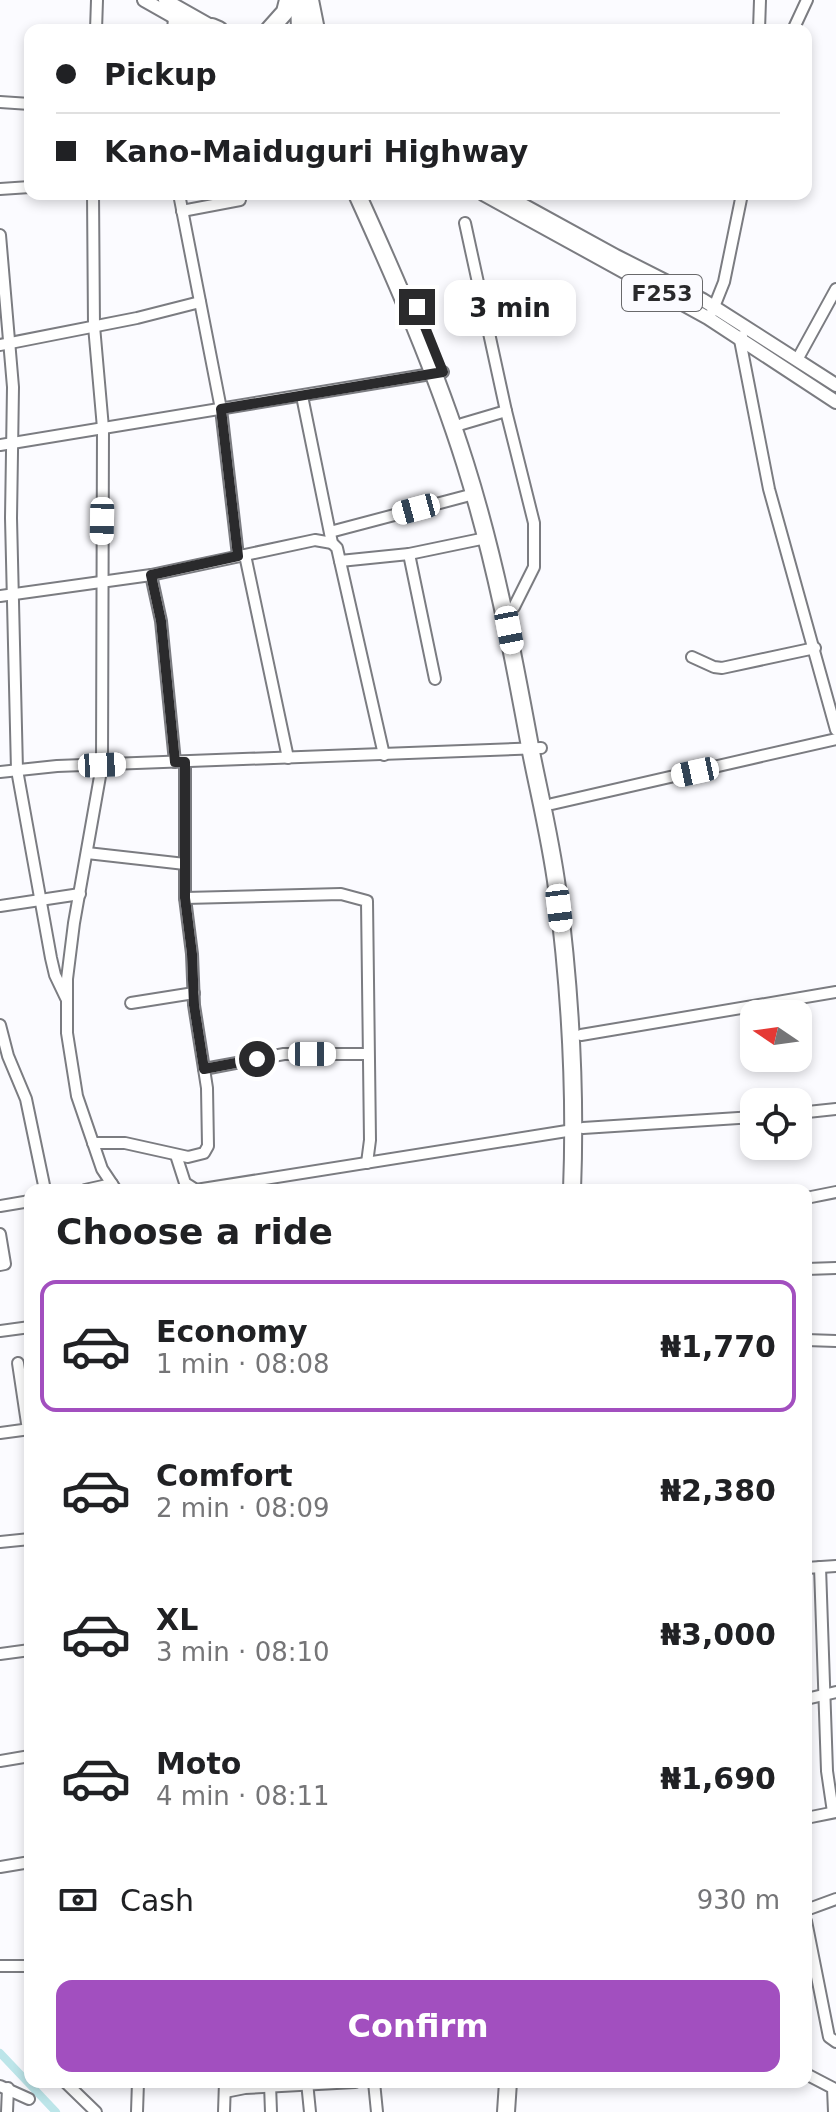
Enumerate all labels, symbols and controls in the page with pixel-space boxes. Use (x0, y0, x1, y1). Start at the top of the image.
text: Pickup (104, 57, 217, 92)
text: Kano-Maiduguri Highway (104, 134, 528, 169)
road number: F253 (622, 275, 702, 311)
callout: 3 min (445, 279, 577, 335)
route end (399, 289, 435, 325)
text: 3 min (469, 293, 551, 323)
car (390, 491, 442, 527)
car (90, 497, 114, 545)
car (493, 604, 525, 656)
car (78, 752, 126, 778)
car (669, 755, 721, 789)
car (544, 883, 574, 933)
north arrow (740, 1000, 812, 1072)
map controls (740, 1000, 812, 1160)
route start (239, 1041, 275, 1077)
car (288, 1042, 336, 1066)
button: locate (740, 1088, 812, 1160)
text: Choose a ride (56, 1211, 333, 1252)
icon: car (60, 1310, 132, 1382)
text: Economy (156, 1314, 308, 1349)
text: ₦1,770 (660, 1329, 776, 1364)
text: 1 min · 08:08 (156, 1349, 330, 1379)
icon: car (60, 1454, 132, 1526)
text: Comfort (156, 1458, 293, 1493)
text: ₦2,380 (660, 1473, 776, 1508)
text: 2 min · 08:09 (156, 1493, 330, 1523)
icon: car (60, 1598, 132, 1670)
text: XL (156, 1602, 198, 1637)
text: ₦3,000 (660, 1617, 776, 1652)
text: 3 min · 08:10 (156, 1637, 330, 1667)
icon: car (60, 1742, 132, 1814)
text: Moto (156, 1746, 241, 1781)
text: ₦1,690 (660, 1761, 776, 1796)
text: 4 min · 08:11 (156, 1781, 330, 1811)
icon: cash (56, 1878, 100, 1922)
text: Cash (120, 1883, 194, 1918)
text: 930 m (697, 1885, 780, 1915)
button: Confirm (56, 1980, 780, 2072)

